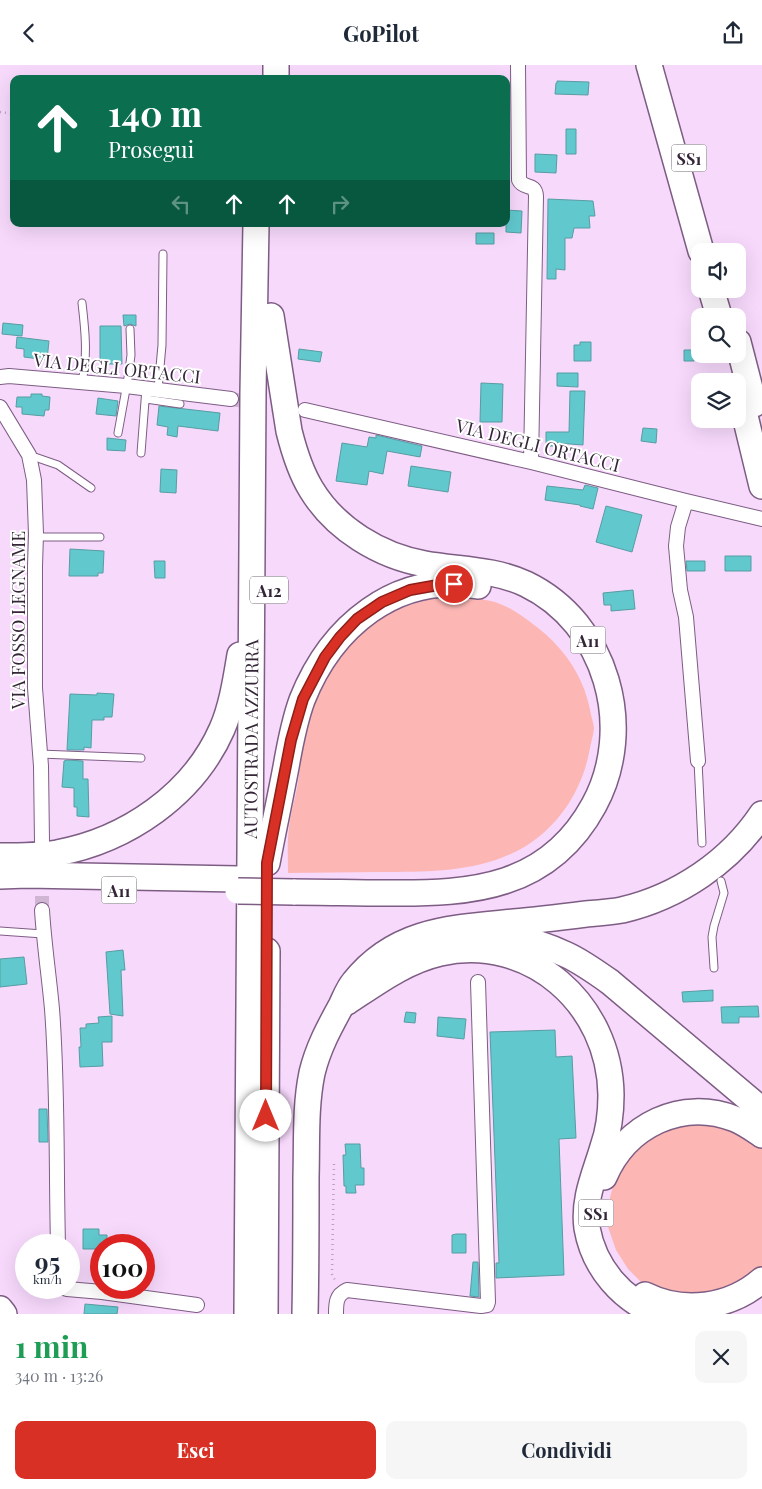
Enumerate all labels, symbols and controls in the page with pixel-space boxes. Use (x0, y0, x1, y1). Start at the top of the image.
text: GoPilot (343, 18, 419, 48)
icon: back (15, 19, 43, 47)
icon: share (719, 19, 747, 47)
text: 140 m (108, 89, 202, 136)
icon: ahead (25, 95, 90, 160)
text: Prosegui (108, 134, 194, 164)
road number: SS1 (672, 145, 706, 171)
icon: left (167, 190, 195, 218)
icon: ahead (220, 190, 248, 218)
icon: ahead (273, 190, 301, 218)
icon: right (326, 190, 354, 218)
map controls (691, 243, 746, 428)
button: sound (691, 243, 746, 298)
button: search (691, 308, 746, 363)
street label: VIA DEGLI ORTACCI (31, 347, 202, 389)
button: layers (691, 373, 746, 428)
street label: VIA DEGLI ORTACCI (453, 413, 622, 477)
street label: VIA FOSSO LEGNAME (6, 531, 30, 710)
pin (433, 563, 475, 605)
icon: arrive (440, 570, 468, 598)
road number: A12 (250, 577, 288, 603)
road number: A11 (570, 627, 606, 653)
street label: AUTOSTRADA AZZURRA (238, 639, 263, 840)
road number: A11 (102, 877, 136, 903)
position arrow (239, 1089, 291, 1141)
road number: SS1 (578, 1199, 614, 1227)
speed limit sign: 100 (90, 1234, 155, 1299)
text: 95 (35, 1244, 60, 1277)
text: km/h (33, 1271, 62, 1287)
text: 1 min (15, 1326, 89, 1366)
button: close (695, 1331, 747, 1383)
text: 340 m · 13:26 (15, 1365, 103, 1386)
button: Esci (15, 1421, 376, 1479)
button: Condividi (386, 1421, 747, 1479)

